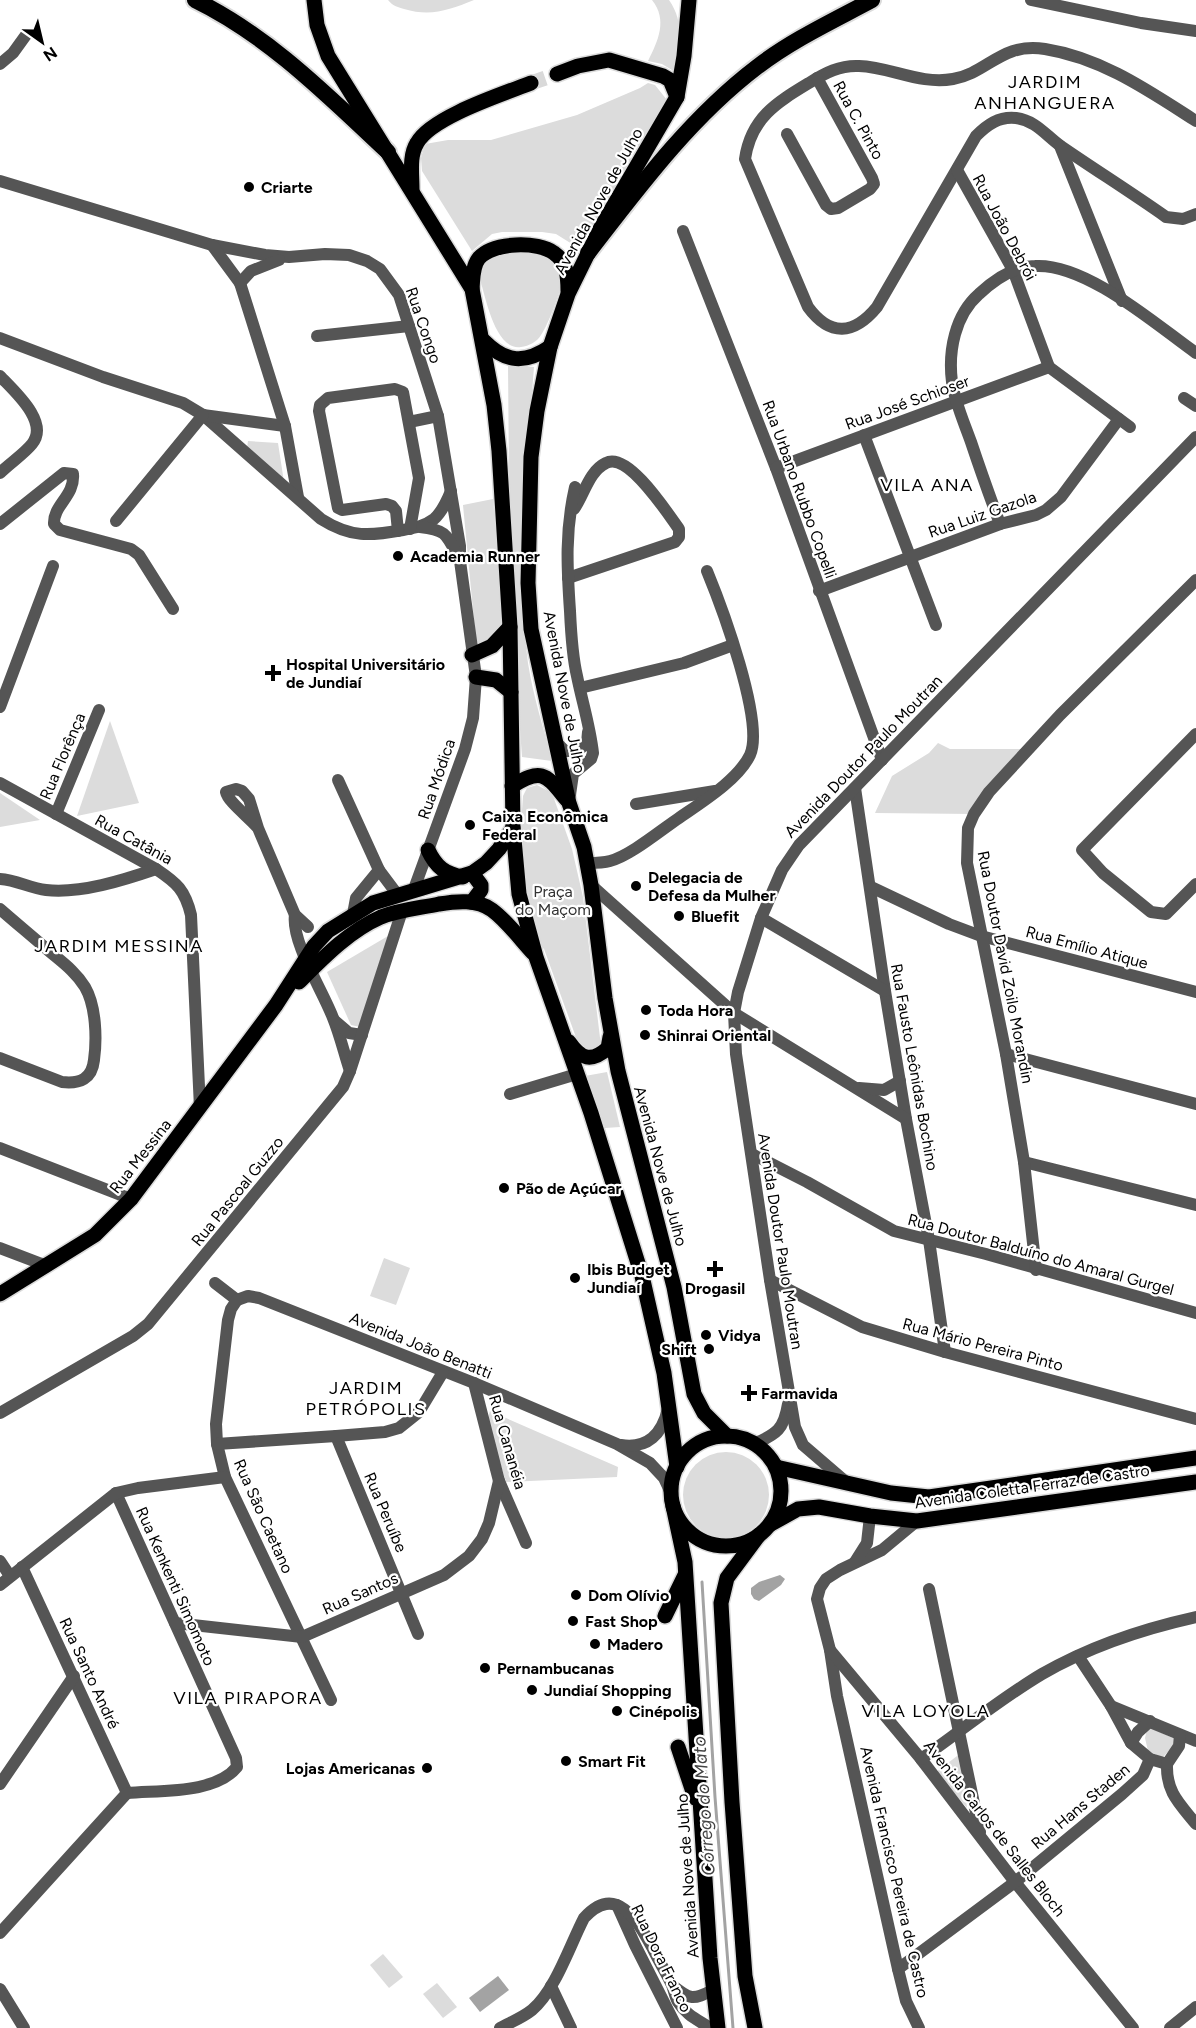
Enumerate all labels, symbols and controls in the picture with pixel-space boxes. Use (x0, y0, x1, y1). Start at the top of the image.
north arrow (12, 12, 72, 72)
text: N (40, 43, 61, 65)
district label: JARDIM ANHANGUERA (974, 71, 1116, 114)
street label: Rua C. Pinto (829, 78, 888, 163)
street label: Avenida Nove de Julho (550, 125, 647, 278)
street label: Rua João Debrói (969, 171, 1041, 284)
place label: Criarte (261, 178, 313, 197)
marker: Criarte (242, 180, 256, 194)
street label: Rua Congo (402, 284, 445, 366)
street label: Rua José Schioser (842, 371, 972, 434)
street label: Rua Urbano Rubbo Copelli (758, 398, 841, 581)
district label: VILA ANA (880, 474, 974, 496)
street label: Rua Luiz Gazola (926, 487, 1039, 542)
place label: Academia Runner (410, 547, 540, 566)
marker: Academia Runner (391, 549, 405, 563)
street label: Avenida Nove de Julho (539, 609, 590, 775)
place label: Hospital Universitário de Jundiaí (286, 655, 445, 692)
marker: Hospital Universitário de Jundiaí (264, 664, 282, 682)
street label: Avenida Doutor Paulo Moutran (781, 671, 946, 842)
street label: Rua Florênça (36, 710, 89, 802)
street label: Rua Módica (414, 736, 459, 822)
place label: Caixa Econômica Federal (482, 807, 608, 844)
street label: Rua Catânia (92, 810, 176, 869)
marker: Caixa Econômica Federal (463, 818, 477, 832)
street label: Rua Doutor David Zoilo Morandin (974, 849, 1037, 1085)
place label: Delegacia de Defesa da Mulher (648, 868, 775, 905)
marker: Delegacia de Defesa da Mulher (629, 879, 643, 893)
park label: Praça do Maçom (515, 882, 591, 919)
place label: Bluefit (691, 907, 740, 926)
marker: Bluefit (672, 909, 686, 923)
street label: Rua Emílio Atique (1024, 922, 1150, 973)
district label: JARDIM MESSINA (34, 935, 204, 957)
street label: Rua Fausto Leônidas Bochino (887, 962, 942, 1172)
place label: Toda Hora (658, 1001, 733, 1020)
marker: Toda Hora (639, 1003, 653, 1017)
place label: Shinrai Oriental (657, 1026, 771, 1045)
marker: Shinrai Oriental (638, 1028, 652, 1042)
street label: Avenida Nove de Julho (630, 1084, 691, 1248)
street label: Rua Messina (105, 1115, 175, 1197)
street label: Avenida Doutor Paulo Moutran (754, 1132, 807, 1351)
street label: Rua Pascoal Guzzo (187, 1133, 287, 1250)
place label: Pão de Açúcar (516, 1179, 622, 1198)
marker: Pão de Açúcar (497, 1181, 511, 1195)
street label: Rua Doutor Balduíno do Amaral Gurgel (906, 1210, 1176, 1299)
place label: Ibis Budget Jundiaí (587, 1260, 670, 1297)
marker: Drogasil (708, 1262, 722, 1276)
marker: Ibis Budget Jundiaí (568, 1271, 582, 1285)
place label: Drogasil (685, 1279, 745, 1298)
street label: Avenida João Benatti (347, 1308, 495, 1383)
street label: Rua Mário Pereira Pinto (900, 1314, 1065, 1375)
place label: Vidya (718, 1326, 761, 1345)
marker: Vidya (699, 1328, 713, 1342)
place label: Shift (661, 1340, 697, 1359)
marker: Shift (702, 1342, 716, 1356)
district label: JARDIM PETRÓPOLIS (306, 1377, 426, 1420)
place label: Farmavida (761, 1384, 838, 1403)
marker: Farmavida (742, 1386, 756, 1400)
street label: Rua Cananéia (485, 1393, 530, 1492)
street label: Rua São Caetano (230, 1456, 297, 1576)
street label: Avenida Coletta Ferraz de Castro (913, 1461, 1151, 1512)
street label: Rua Peruíbe (360, 1469, 411, 1555)
street label: Rua Kenkenti Simomoto (132, 1504, 219, 1669)
street label: Rua Santos (319, 1568, 401, 1619)
place label: Dom Olívio (588, 1586, 669, 1605)
marker: Dom Olívio (569, 1588, 583, 1602)
place label: Fast Shop (585, 1612, 658, 1631)
marker: Fast Shop (566, 1614, 580, 1628)
street label: Rua Santo André (55, 1615, 124, 1732)
place label: Madero (607, 1635, 663, 1654)
marker: Madero (588, 1637, 602, 1651)
place label: Pernambucanas (497, 1659, 614, 1678)
marker: Pernambucanas (478, 1661, 492, 1675)
place label: Jundiaí Shopping (544, 1681, 672, 1700)
marker: Jundiaí Shopping (525, 1683, 539, 1697)
district label: VILA PIRAPORA (173, 1687, 323, 1709)
district label: VILA LOYOLA (861, 1700, 991, 1722)
place label: Cinépolis (629, 1702, 698, 1721)
marker: Cinépolis (610, 1704, 624, 1718)
water label: Córrego do Mato (688, 1736, 720, 1876)
street label: Avenida Carlos de Salles Bloch (920, 1736, 1069, 1920)
street label: Avenida Francisco Pereira de Castro (856, 1744, 933, 2000)
place label: Smart Fit (578, 1752, 646, 1771)
marker: Smart Fit (559, 1754, 573, 1768)
place label: Lojas Americanas (286, 1759, 416, 1778)
street label: Rua Hans Staden (1027, 1760, 1133, 1853)
marker: Lojas Americanas (420, 1761, 434, 1775)
street label: Avenida Nove de Julho (672, 1793, 703, 1959)
street label: Rua Dora Franco (627, 1901, 696, 2015)

